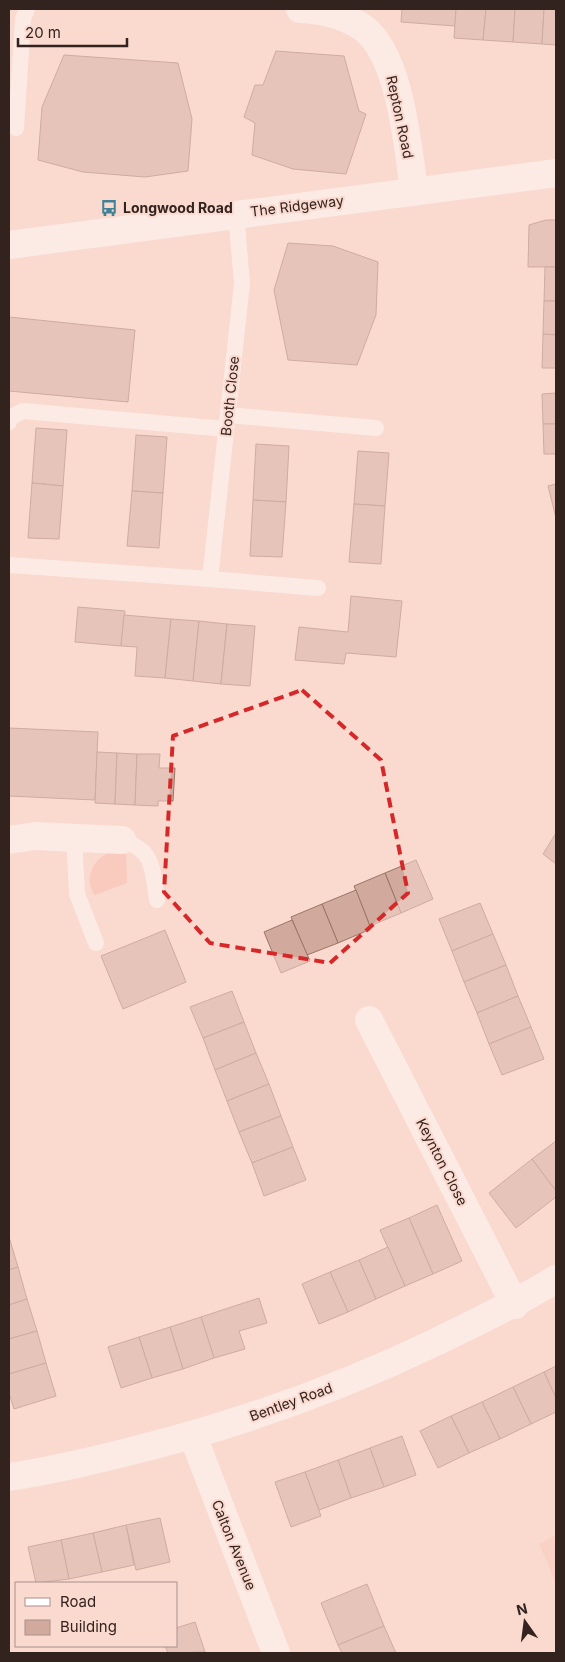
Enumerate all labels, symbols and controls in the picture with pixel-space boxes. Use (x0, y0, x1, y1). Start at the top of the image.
scale bar (18, 15, 126, 47)
text: 20 m (25, 23, 61, 42)
street label: Repton Road (383, 74, 418, 160)
street label: The Ridgeway (249, 191, 345, 220)
bus stop icon: Longwood Road (99, 198, 119, 218)
place label: Longwood Road (123, 199, 233, 216)
street label: Booth Close (217, 355, 242, 437)
street label: Keynton Close (413, 1115, 472, 1208)
street label: Bentley Road (247, 1379, 335, 1424)
street label: Calton Avenue (209, 1497, 260, 1592)
legend (15, 1582, 178, 1647)
text: Road (60, 1592, 96, 1611)
north arrow (500, 1597, 550, 1647)
text: N (515, 1599, 529, 1618)
text: Building (60, 1617, 117, 1636)

